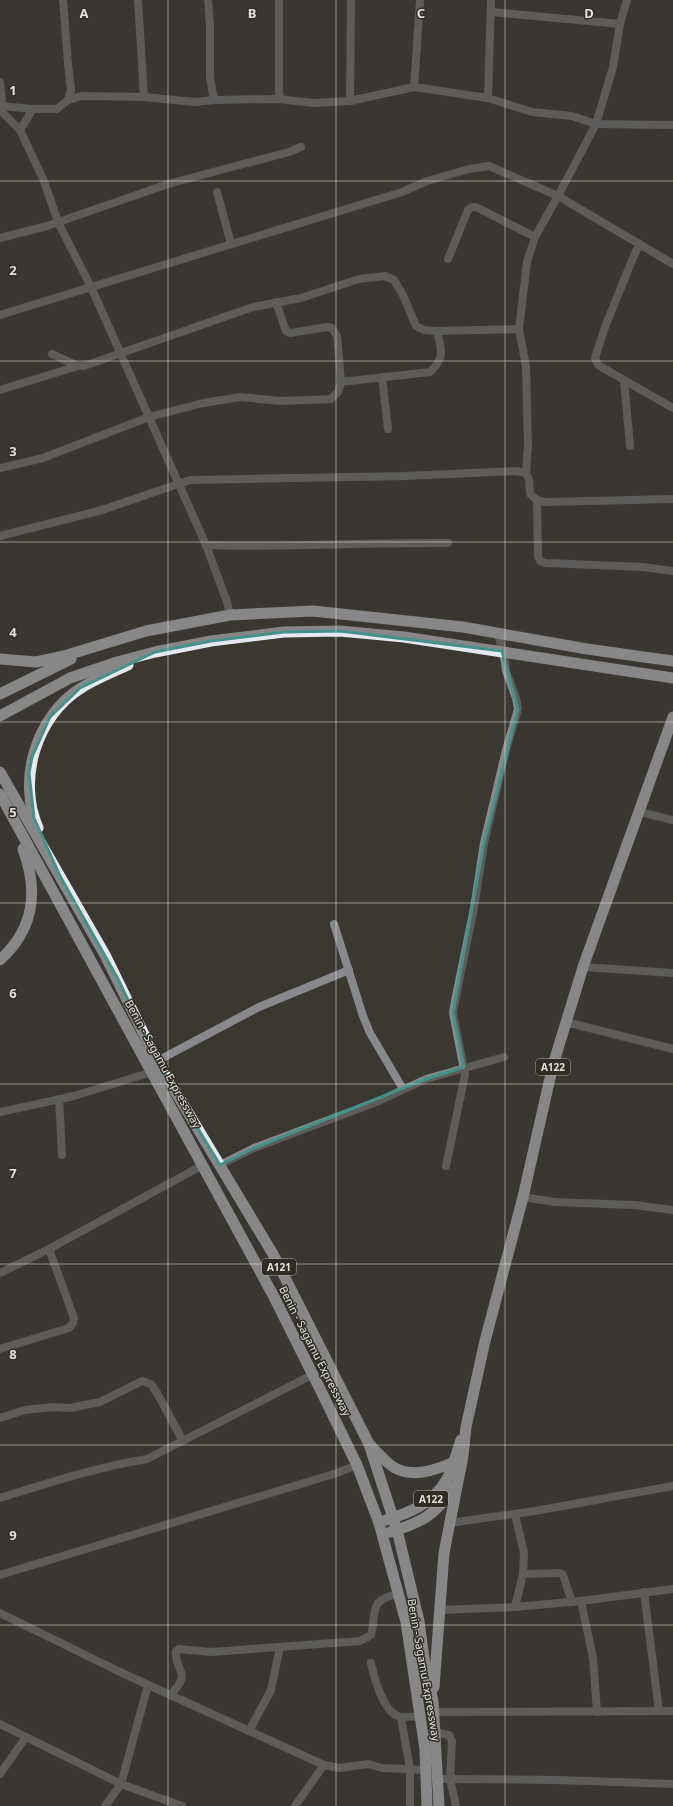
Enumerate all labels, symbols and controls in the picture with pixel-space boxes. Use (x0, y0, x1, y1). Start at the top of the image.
text: A (80, 4, 89, 22)
text: B (248, 4, 256, 22)
text: C (417, 4, 425, 22)
text: D (584, 4, 594, 22)
text: 1 (9, 81, 17, 99)
text: 2 (9, 261, 17, 279)
text: 3 (9, 442, 17, 460)
text: 4 (9, 623, 17, 641)
text: 5 (9, 803, 17, 821)
text: 6 (9, 984, 17, 1002)
street label: Benin - Sagamu Expressway (122, 997, 205, 1131)
road number: A122 (536, 1059, 570, 1075)
text: 7 (9, 1164, 17, 1182)
road number: A121 (262, 1259, 296, 1275)
street label: Benin - Sagamu Expressway (276, 1283, 355, 1419)
text: 8 (9, 1345, 17, 1363)
road number: A122 (414, 1491, 448, 1507)
text: 9 (9, 1526, 17, 1544)
street label: Benin - Sagamu Expressway (405, 1598, 444, 1743)

